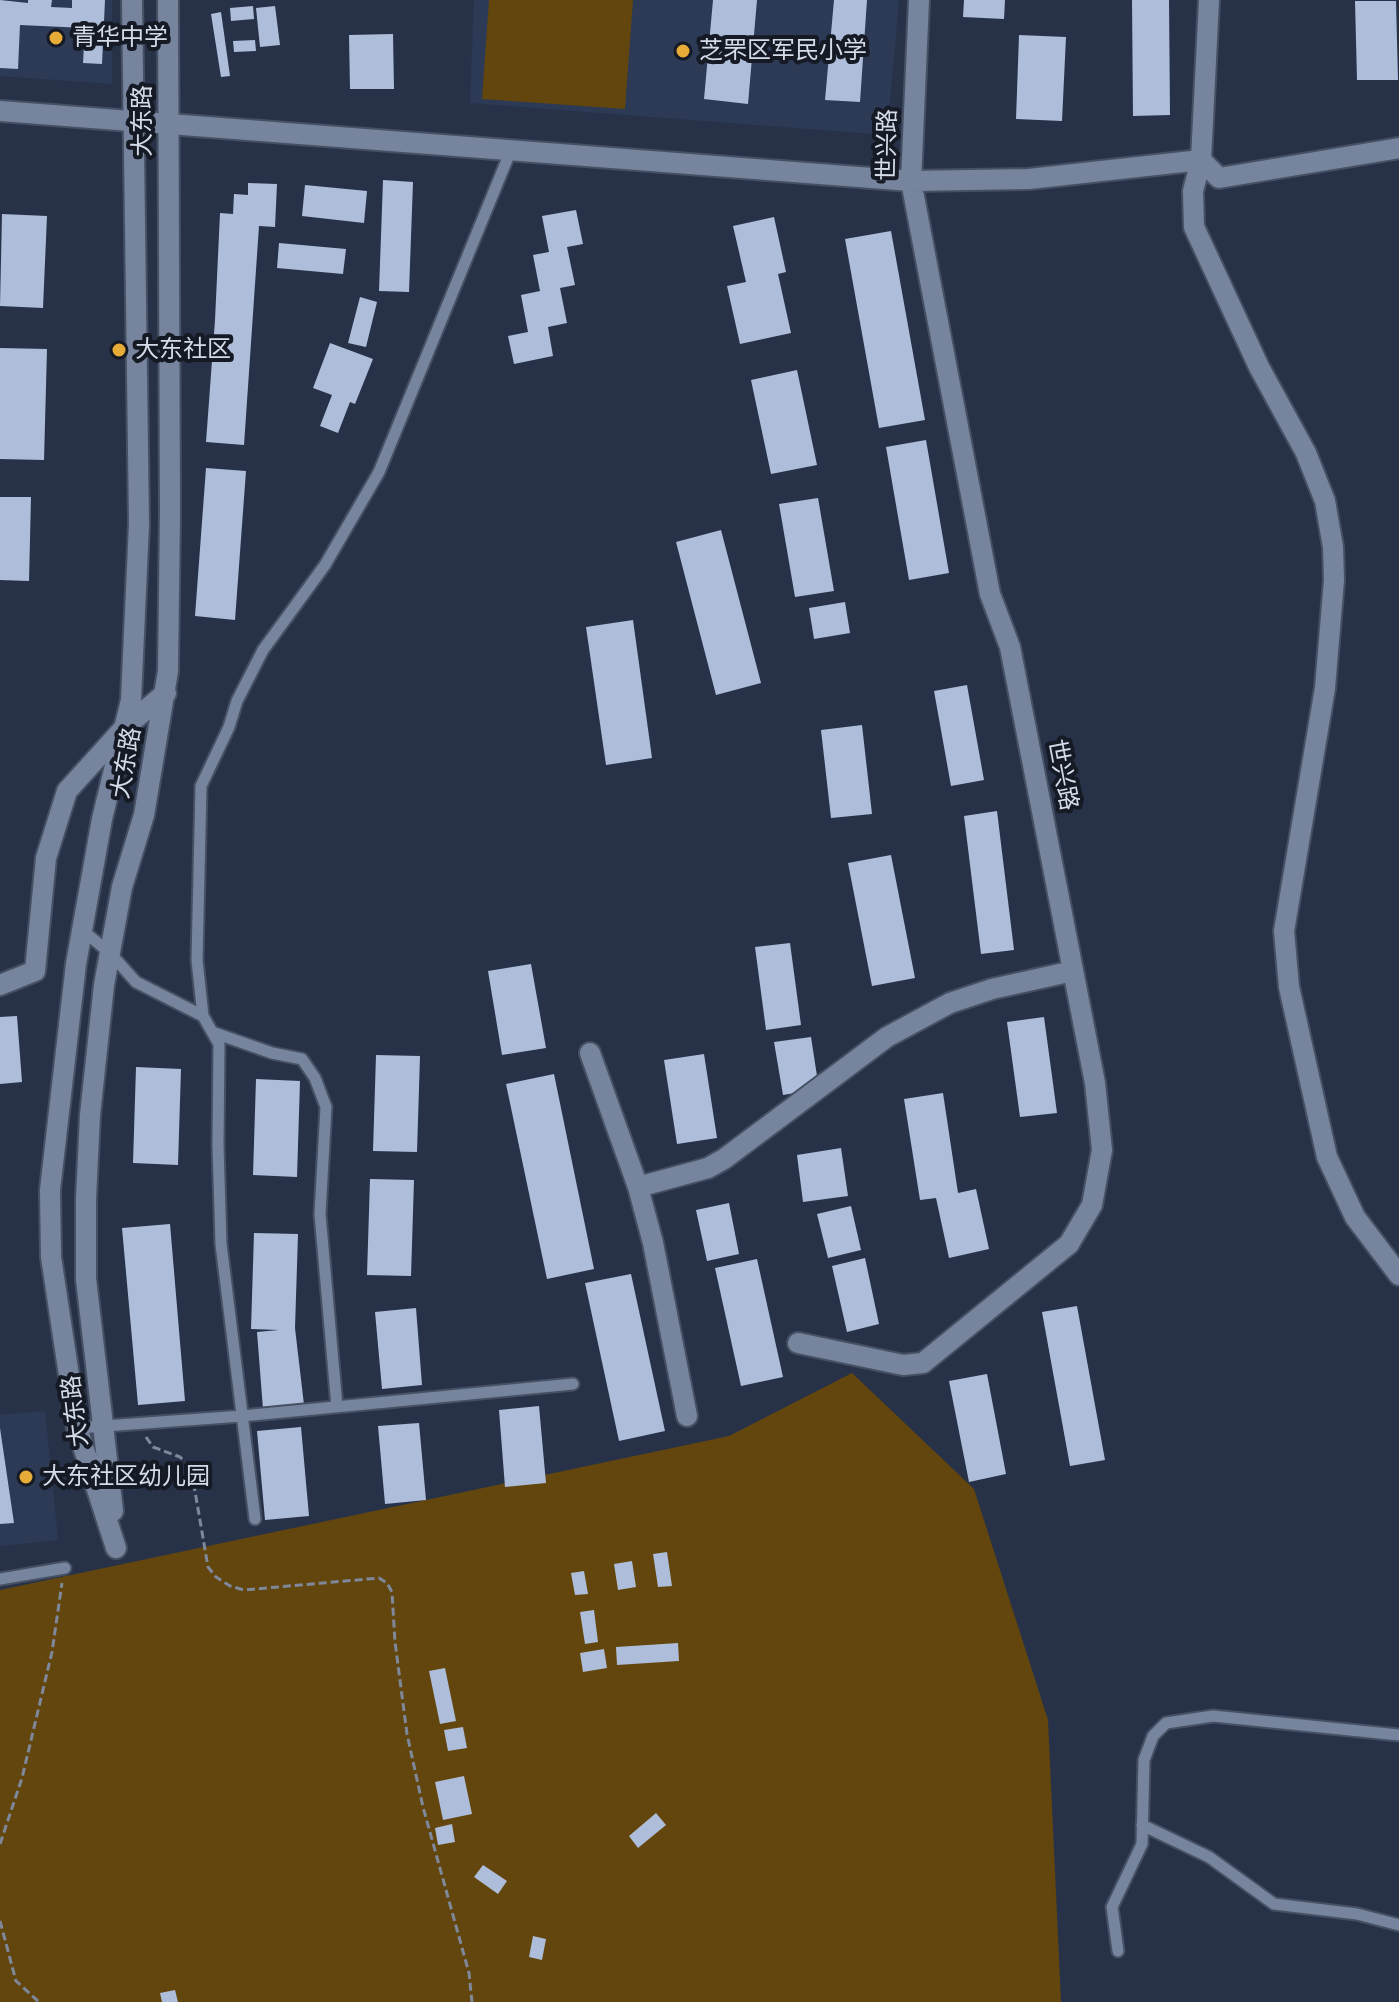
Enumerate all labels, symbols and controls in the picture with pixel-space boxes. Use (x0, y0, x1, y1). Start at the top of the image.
place label: 青华中学 (72, 24, 168, 52)
marker: 青华中学 (47, 29, 65, 47)
place label: 芝罘区军民小学 (699, 37, 867, 65)
marker: 芝罘区军民小学 (674, 42, 692, 60)
street label: 大东路 (129, 85, 157, 157)
street label: 世兴路 (873, 109, 903, 181)
place label: 大东社区 (135, 336, 231, 364)
marker: 大东社区 (110, 341, 128, 359)
street label: 大东路 (107, 725, 147, 801)
street label: 世兴路 (1041, 737, 1083, 813)
street label: 大东路 (57, 1374, 95, 1448)
place label: 大东社区幼儿园 (42, 1463, 210, 1491)
marker: 大东社区幼儿园 (17, 1468, 35, 1486)

